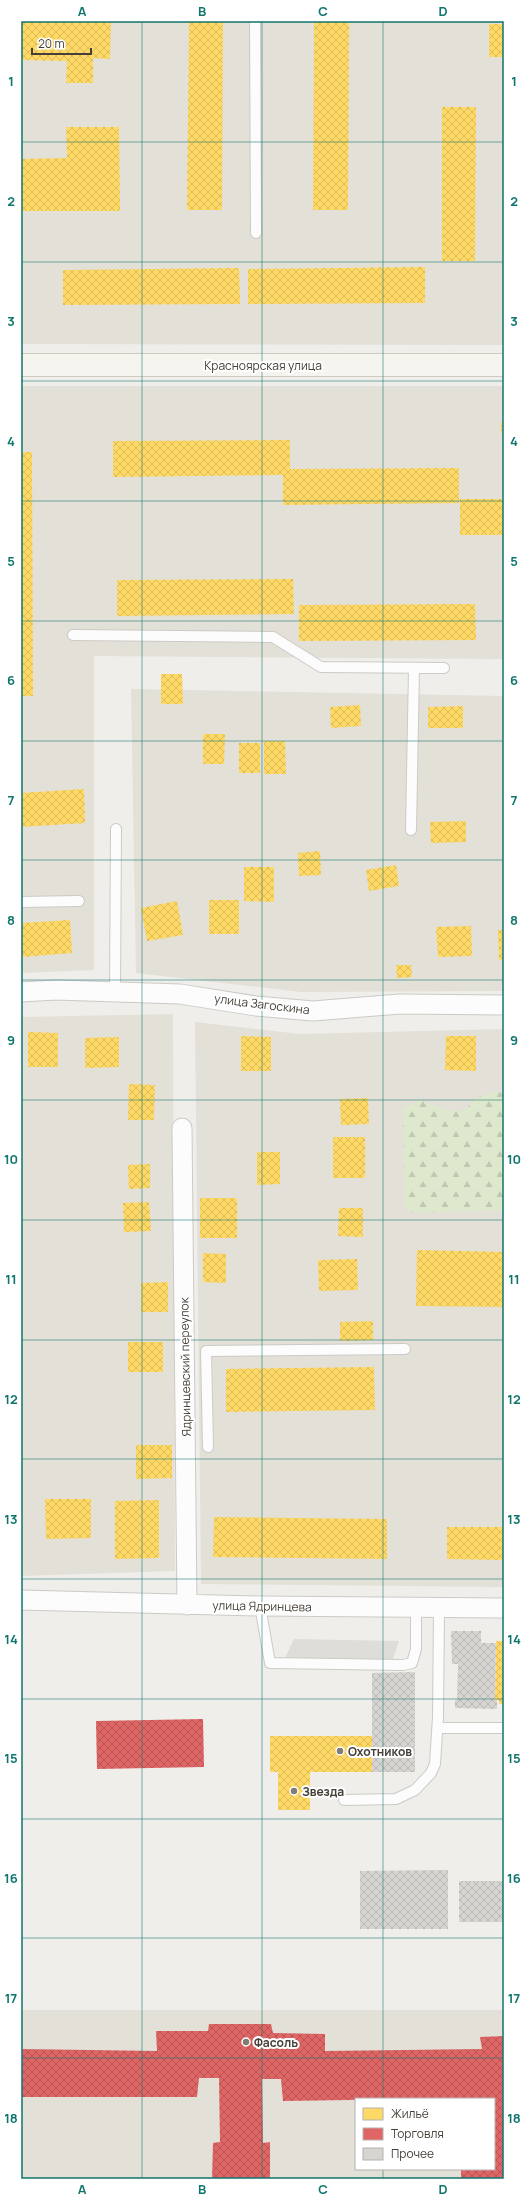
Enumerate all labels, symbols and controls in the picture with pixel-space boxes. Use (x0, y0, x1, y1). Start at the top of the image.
text: A (78, 2, 87, 20)
text: B (198, 2, 206, 20)
text: C (318, 2, 328, 20)
text: D (438, 2, 448, 20)
scale bar (32, 30, 91, 56)
text: 20 m (38, 35, 65, 52)
text: 1 (8, 72, 14, 90)
text: 1 (511, 72, 517, 90)
text: 2 (7, 192, 15, 210)
text: 2 (510, 192, 518, 210)
text: 3 (7, 312, 15, 330)
text: 3 (510, 312, 518, 330)
street label: Красноярская улица (204, 357, 322, 374)
text: 4 (7, 432, 15, 450)
text: 4 (510, 432, 518, 450)
text: 5 (7, 552, 15, 570)
text: 5 (510, 552, 518, 570)
text: 6 (7, 671, 15, 689)
text: 6 (510, 671, 518, 689)
text: 7 (8, 791, 15, 809)
text: 7 (511, 791, 518, 809)
text: 8 (7, 911, 15, 929)
text: 8 (510, 911, 518, 929)
street label: улица Загоскина (213, 990, 311, 1018)
text: 9 (7, 1031, 15, 1049)
text: 9 (510, 1031, 518, 1049)
text: 10 (4, 1150, 18, 1168)
text: 10 (507, 1150, 521, 1168)
text: 11 (5, 1270, 17, 1288)
text: 11 (508, 1270, 520, 1288)
street label: Ядринцевский переулок (175, 1296, 195, 1437)
text: 12 (4, 1390, 18, 1408)
text: 12 (507, 1390, 521, 1408)
text: 13 (4, 1510, 18, 1528)
text: 13 (507, 1510, 521, 1528)
street label: улица Ядринцева (212, 1597, 312, 1615)
text: 14 (4, 1630, 18, 1648)
text: 14 (507, 1630, 521, 1648)
place label: Охотников (348, 1743, 412, 1760)
marker: Охотников (335, 1746, 345, 1756)
text: 15 (4, 1749, 18, 1767)
text: 15 (507, 1749, 521, 1767)
place label: Звезда (302, 1783, 344, 1800)
marker: Звезда (289, 1786, 299, 1796)
text: 16 (4, 1869, 18, 1887)
text: 16 (507, 1869, 521, 1887)
text: 17 (5, 1989, 17, 2007)
text: 17 (508, 1989, 520, 2007)
place label: Фасоль (254, 2034, 298, 2051)
marker: Фасоль (241, 2037, 251, 2047)
legend (355, 2098, 495, 2170)
text: Жильё (391, 2105, 429, 2122)
text: 18 (4, 2109, 18, 2127)
text: 18 (507, 2109, 521, 2127)
text: Торговля (391, 2125, 444, 2142)
text: Прочее (391, 2145, 434, 2162)
text: A (78, 2180, 87, 2198)
text: B (198, 2180, 206, 2198)
text: C (318, 2180, 328, 2198)
text: D (438, 2180, 448, 2198)

